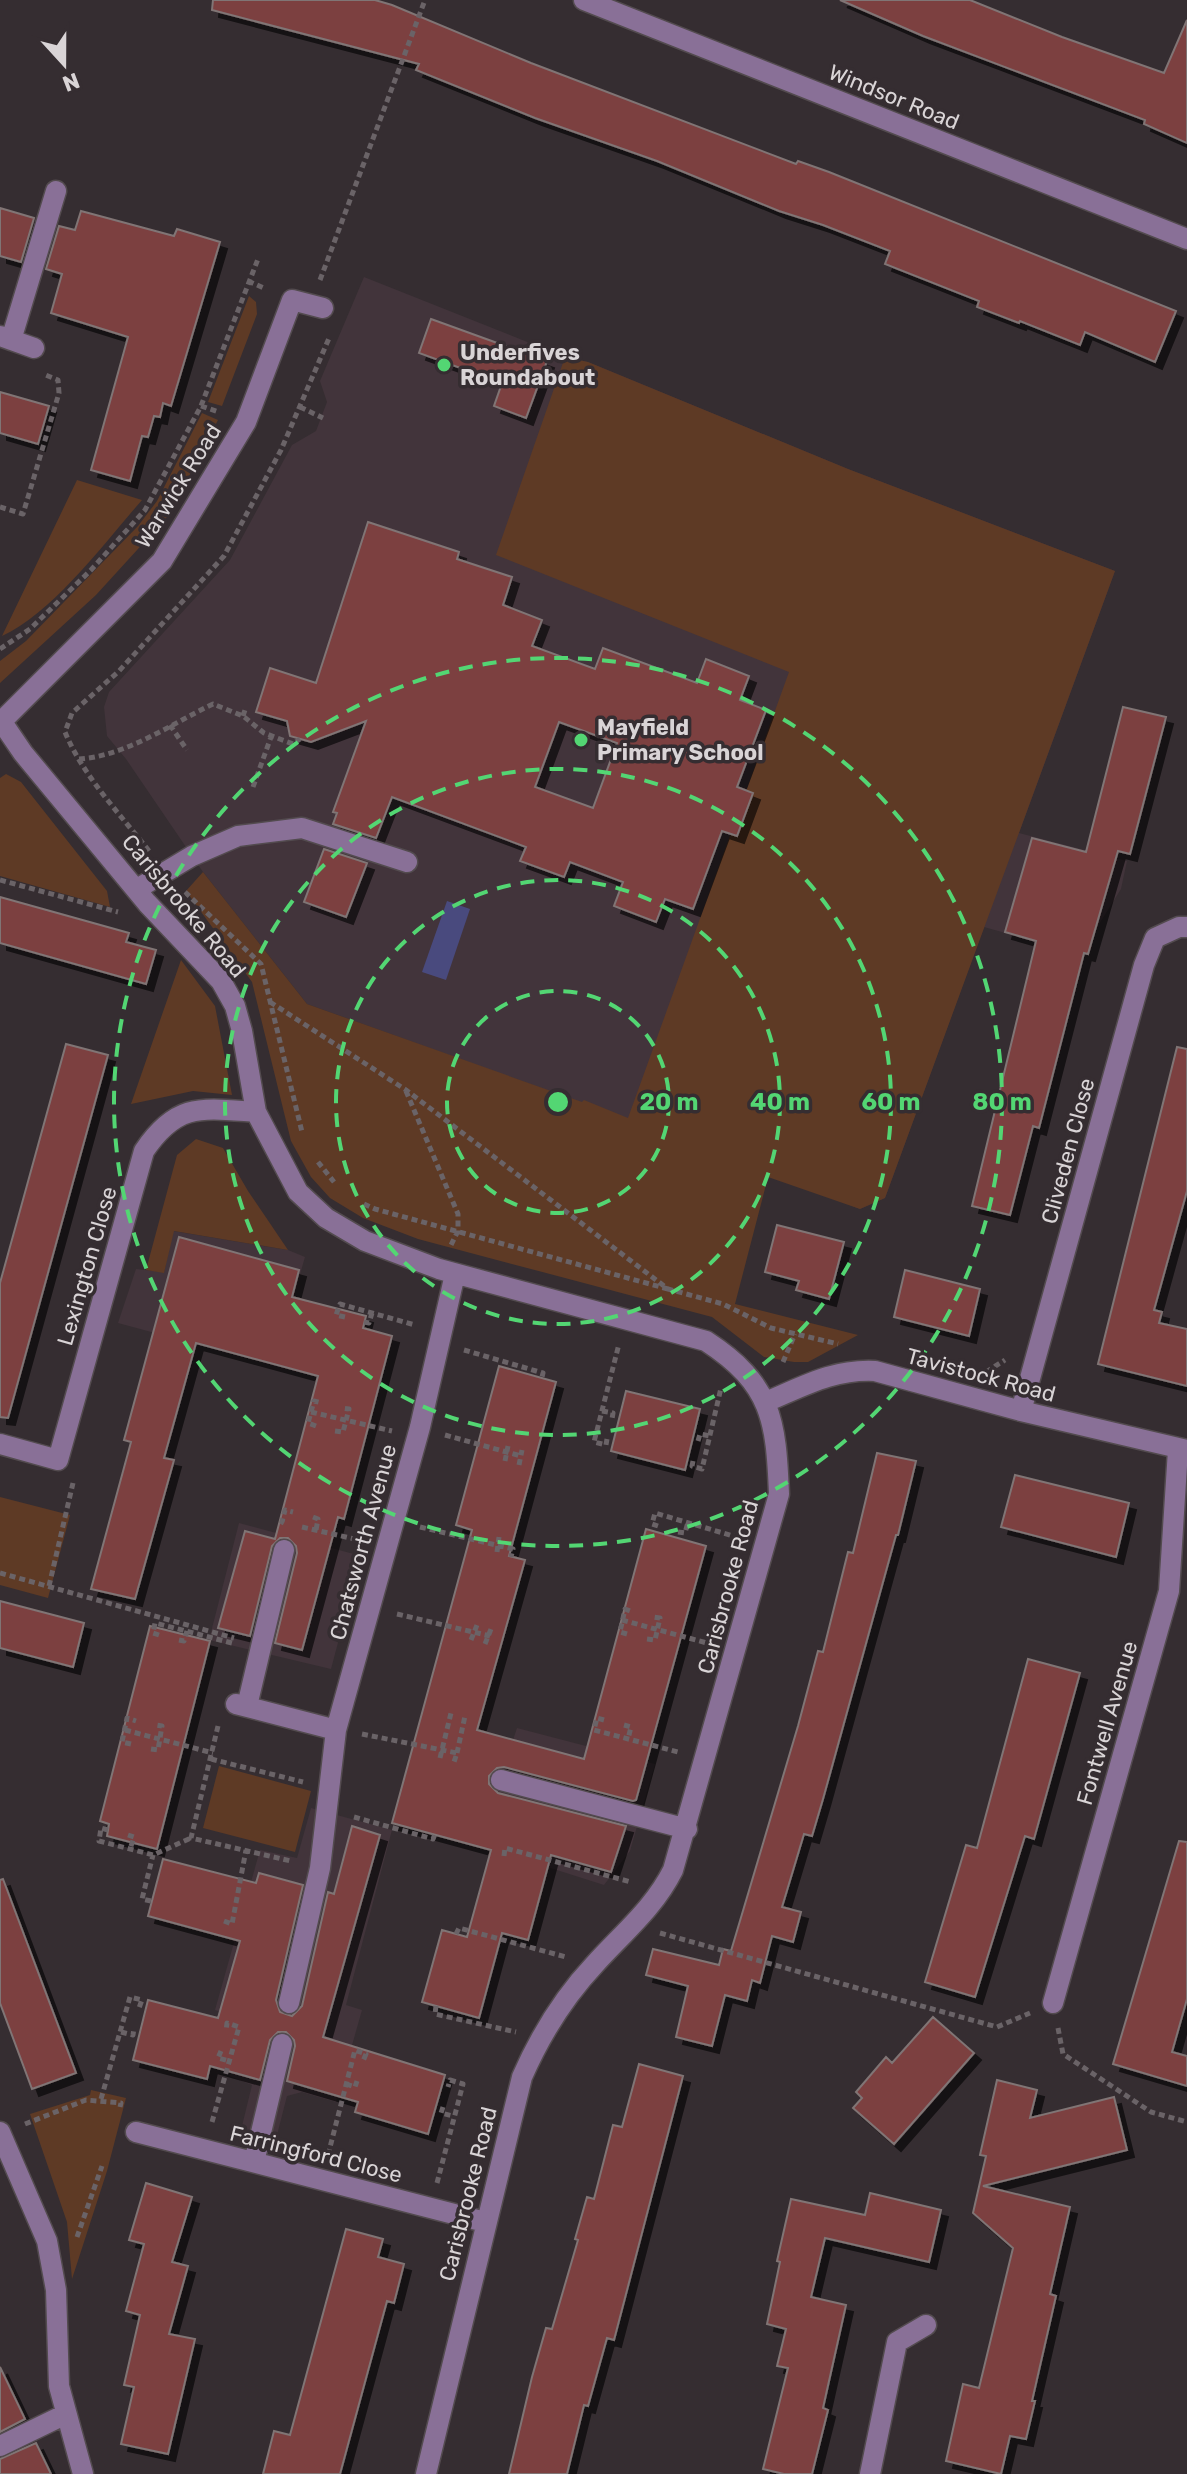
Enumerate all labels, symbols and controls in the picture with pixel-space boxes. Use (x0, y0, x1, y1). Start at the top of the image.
north arrow (24, 24, 104, 104)
street label: Windsor Road (825, 59, 963, 135)
text: N (59, 67, 83, 98)
place label: Underfives Roundabout (460, 339, 595, 391)
marker: Underfives Roundabout (435, 356, 453, 374)
street label: Warwick Road (129, 419, 227, 553)
place label: Mayfield Primary School (597, 714, 764, 766)
marker: Mayfield Primary School (572, 731, 590, 749)
street label: Carisbrooke Road (116, 829, 252, 983)
street label: Cliveden Close (1036, 1075, 1100, 1227)
centre of rings (544, 1088, 572, 1116)
text: 20 m (639, 1088, 699, 1116)
text: 40 m (750, 1088, 810, 1116)
text: 60 m (861, 1088, 921, 1116)
text: 80 m (972, 1088, 1032, 1116)
street label: Lexington Close (51, 1183, 123, 1349)
street label: Tavistock Road (903, 1342, 1059, 1408)
street label: Chatsworth Avenue (324, 1441, 402, 1643)
street label: Carisbrooke Road (692, 1497, 764, 1677)
street label: Fontwell Avenue (1071, 1638, 1143, 1808)
street label: Carisbrooke Road (433, 2104, 503, 2284)
street label: Farringford Close (227, 2120, 405, 2188)

